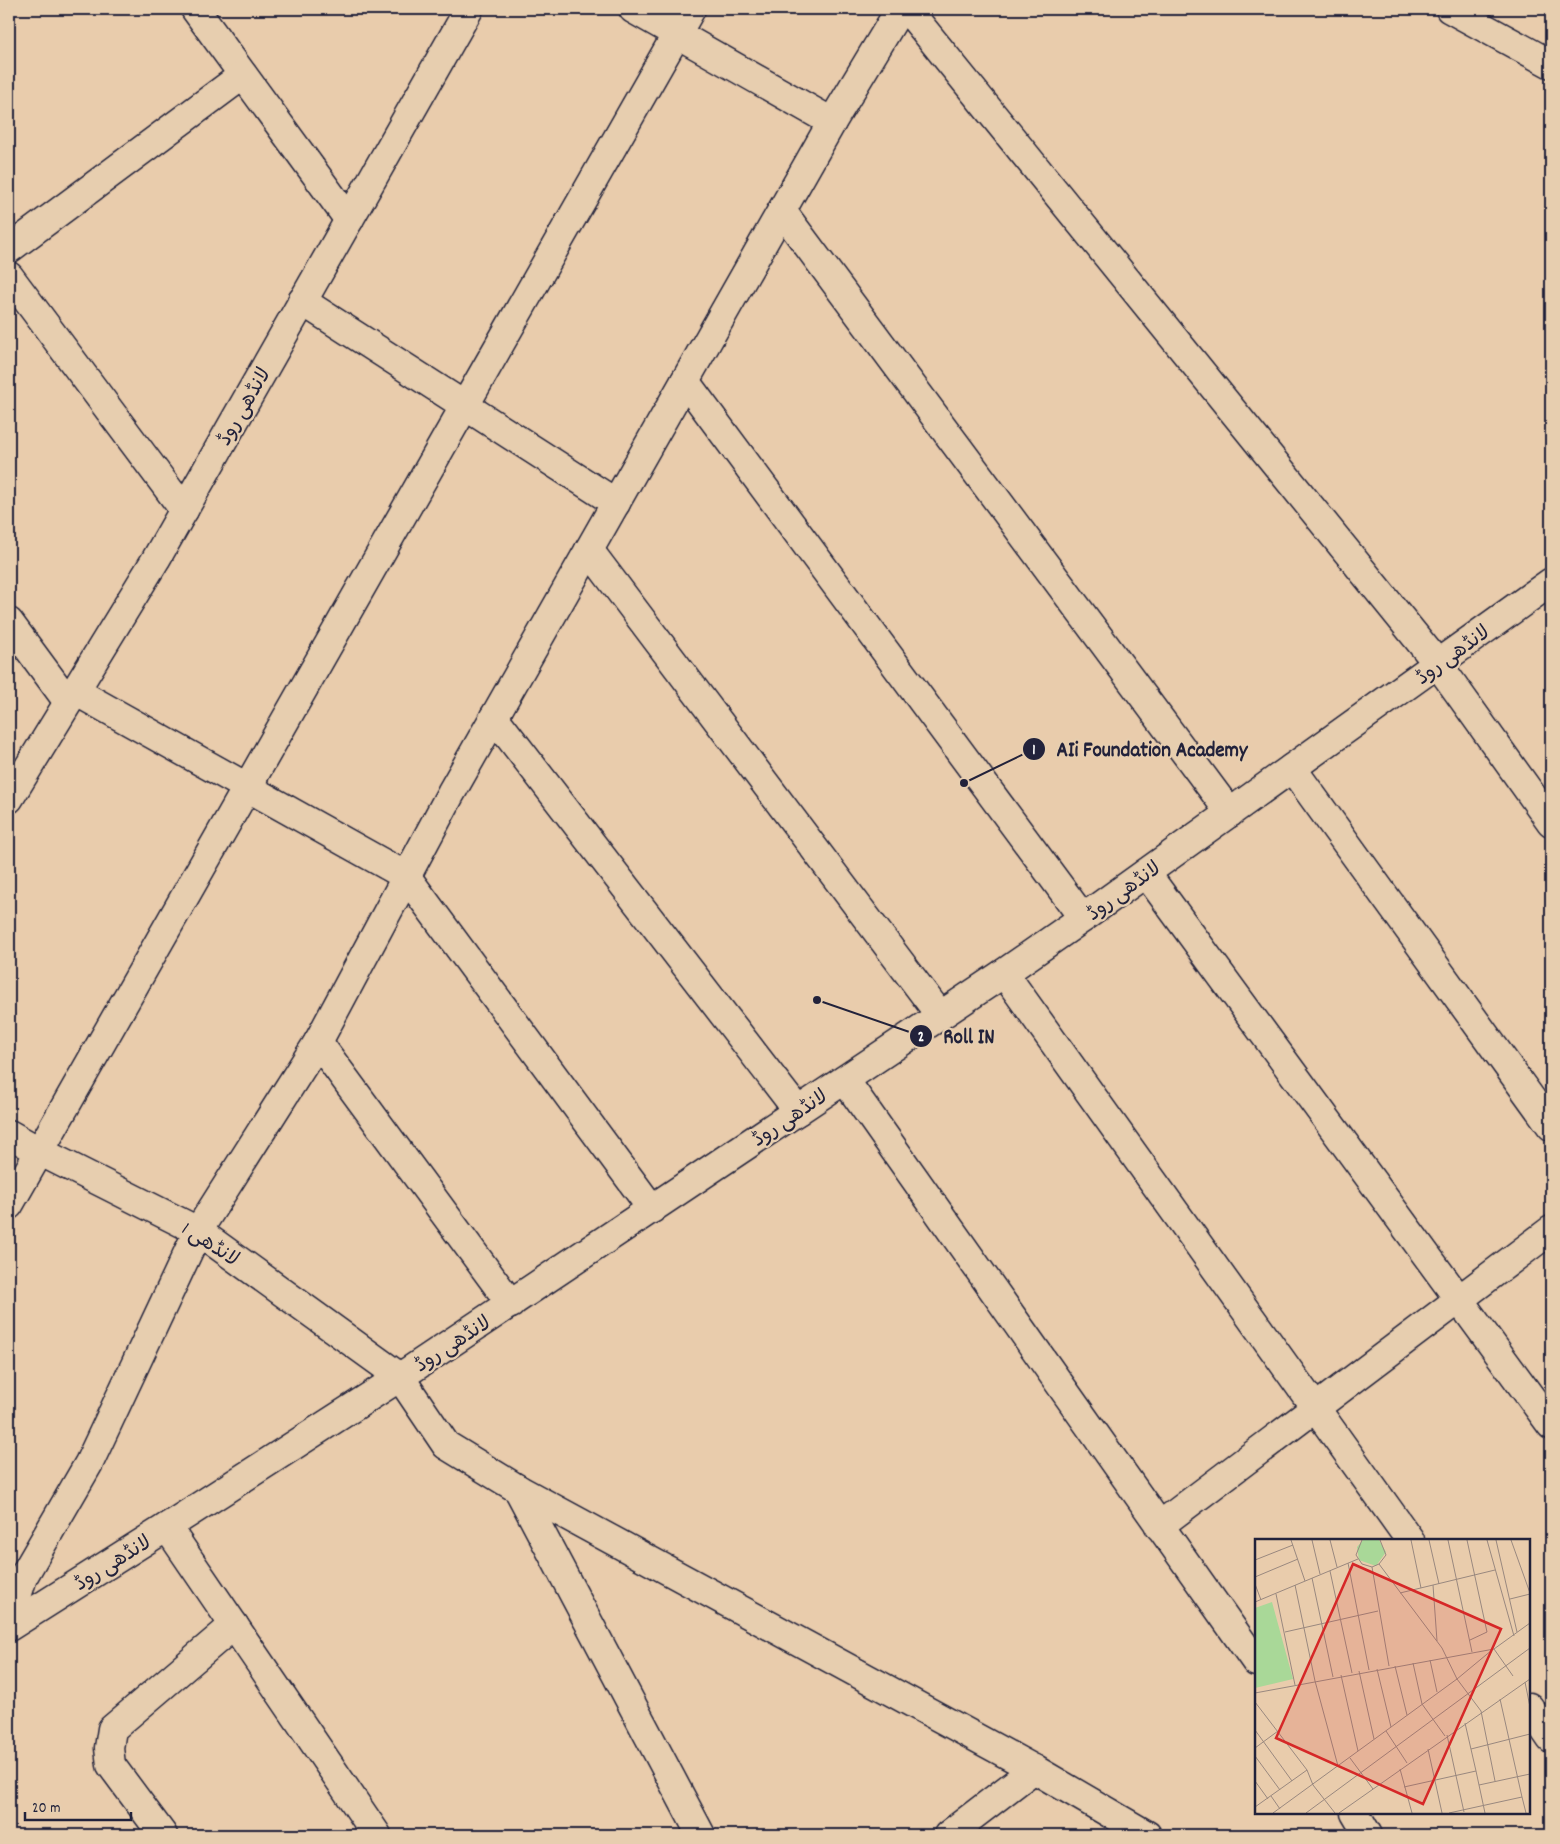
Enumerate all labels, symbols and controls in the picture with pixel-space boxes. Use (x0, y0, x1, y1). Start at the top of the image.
street label: لانڈھی روڈ (212, 363, 279, 452)
street label: لانڈھی روڈ (1411, 620, 1497, 693)
callout: AIi Foundation Academy (1022, 731, 1258, 767)
text: AIi Foundation Academy (1056, 737, 1249, 767)
text: 1 (1032, 740, 1036, 762)
street label: لانڈھی روڈ (1082, 856, 1168, 929)
callout: Roll IN (908, 1018, 1005, 1054)
text: Roll IN (943, 1024, 995, 1054)
text: 2 (918, 1027, 924, 1049)
street label: لانڈھی روڈ (747, 1084, 834, 1155)
street label: لانڈھی 1 (175, 1216, 244, 1275)
street label: لانڈھی روڈ (410, 1310, 497, 1381)
street label: لانڈھی روڈ (70, 1530, 157, 1599)
inset map (1255, 1539, 1530, 1814)
scale bar (25, 1789, 131, 1821)
text: 20 m (32, 1798, 60, 1820)

